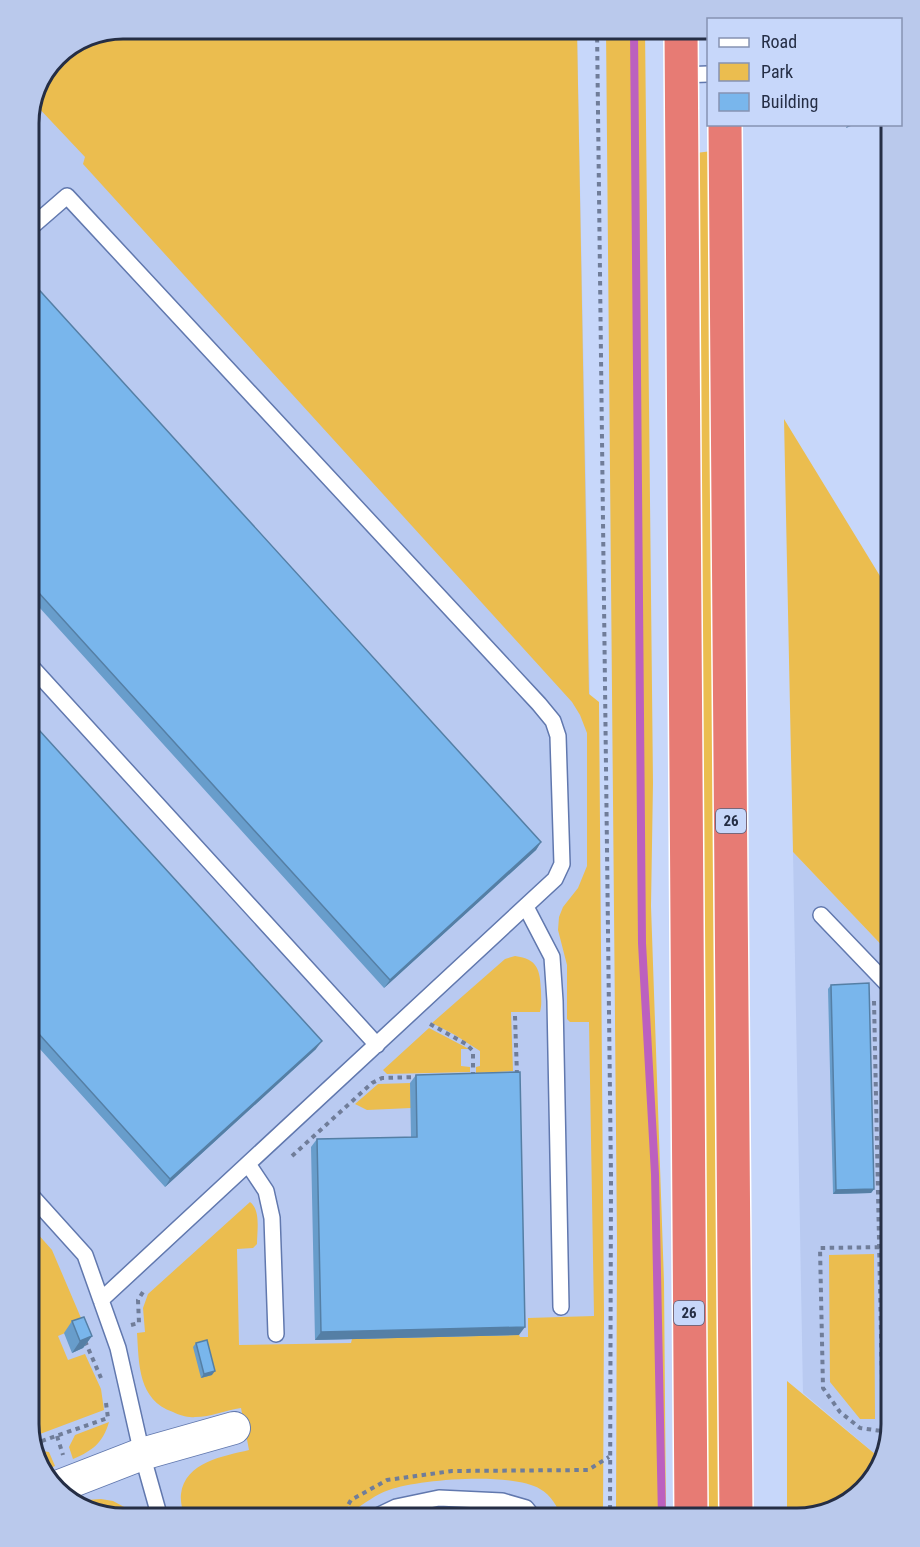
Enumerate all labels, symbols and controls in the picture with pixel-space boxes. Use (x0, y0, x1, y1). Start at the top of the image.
legend (707, 18, 902, 126)
text: Road (761, 31, 797, 52)
text: Park (761, 61, 793, 82)
text: Building (761, 91, 818, 112)
road number: 26 (716, 809, 746, 833)
road number: 26 (674, 1301, 704, 1325)

